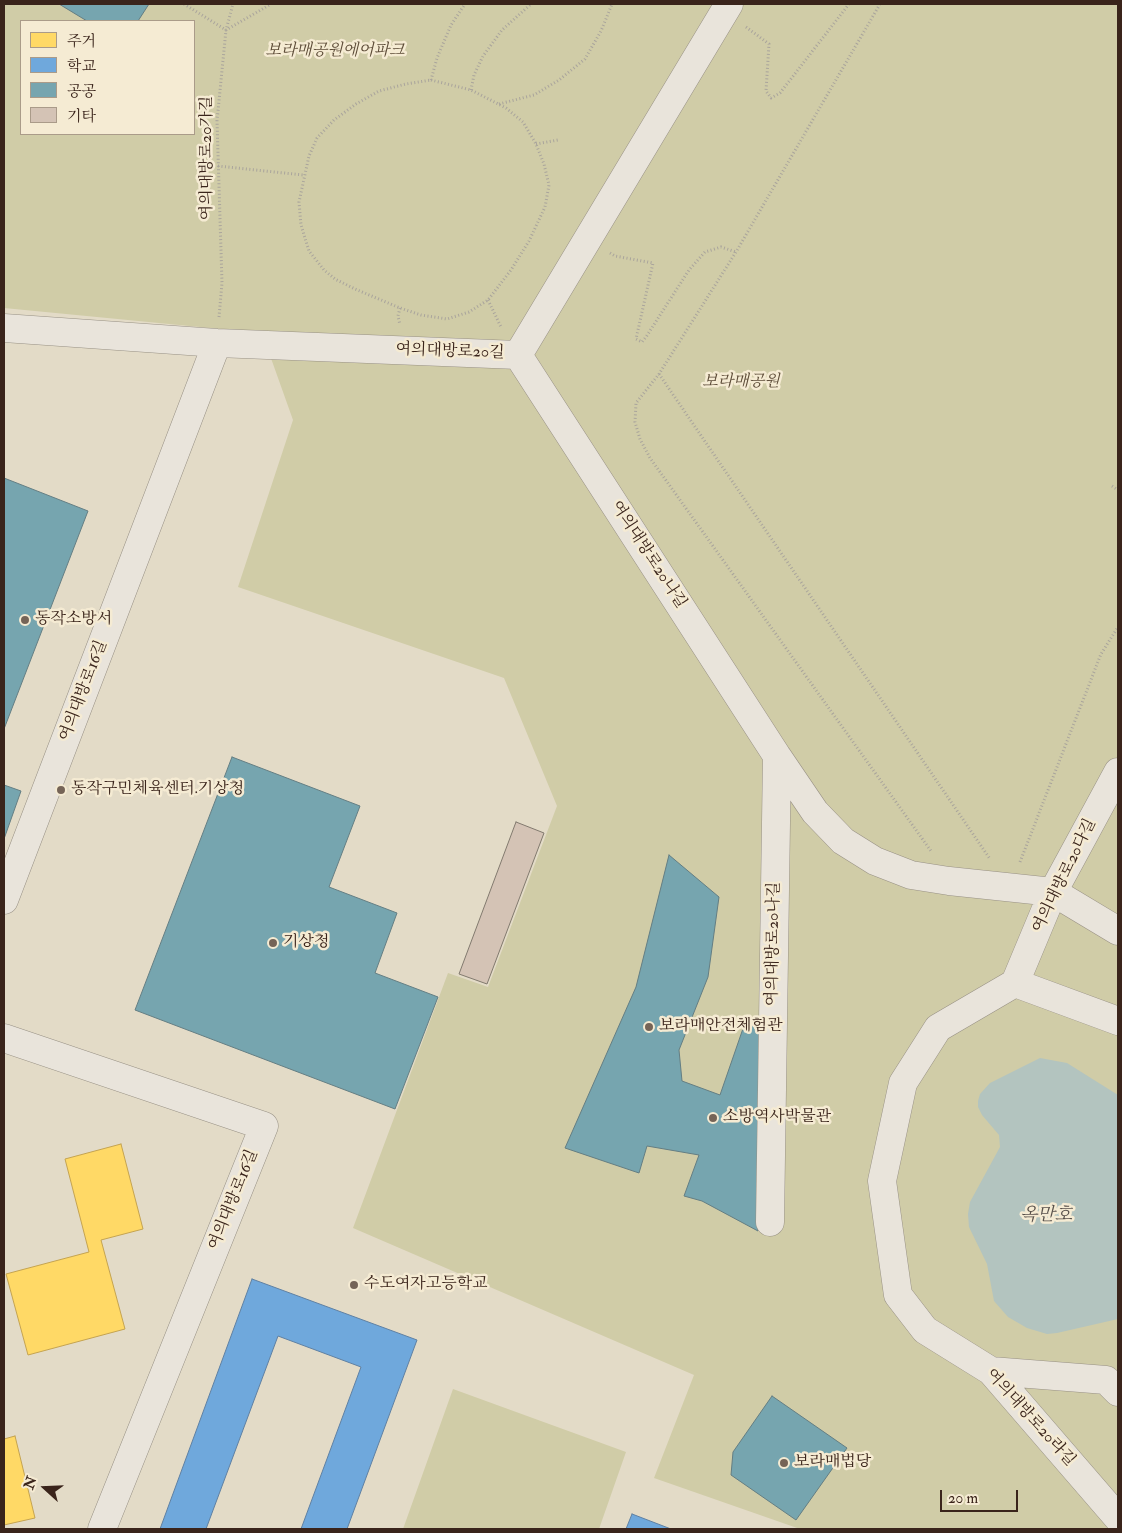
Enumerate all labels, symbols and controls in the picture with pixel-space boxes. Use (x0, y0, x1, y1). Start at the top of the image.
legend (20, 20, 195, 135)
text: 주거 (67, 32, 96, 51)
park label: 보라매공원에어파크 (265, 42, 405, 62)
text: 학교 (67, 57, 96, 76)
text: 공공 (67, 82, 96, 101)
street label: 여의대방로20가길 (198, 96, 218, 220)
text: 기타 (67, 107, 96, 126)
street label: 여의대방로20길 (395, 341, 505, 363)
park label: 보라매공원 (702, 373, 780, 393)
street label: 여의대방로20나길 (606, 498, 690, 612)
place label: 동작소방서 (35, 610, 112, 630)
marker: 동작소방서 (19, 614, 31, 626)
street label: 여의대방로16길 (56, 638, 112, 744)
place label: 동작구민체육센터.기상청 (71, 780, 244, 800)
marker: 동작구민체육센터.기상청 (55, 784, 67, 796)
street label: 여의대방로20다길 (1029, 816, 1101, 936)
street label: 여의대방로20나길 (763, 882, 785, 1006)
place label: 기상청 (283, 933, 329, 953)
marker: 기상청 (267, 937, 279, 949)
place label: 보라매안전체험관 (659, 1017, 783, 1037)
marker: 보라매안전체험관 (643, 1021, 655, 1033)
place label: 소방역사박물관 (723, 1108, 831, 1128)
marker: 소방역사박물관 (707, 1112, 719, 1124)
street label: 여의대방로16길 (205, 1147, 263, 1253)
water label: 옥만호 (1020, 1205, 1072, 1227)
place label: 수도여자고등학교 (364, 1275, 488, 1295)
marker: 수도여자고등학교 (348, 1279, 360, 1291)
street label: 여의대방로20라길 (981, 1365, 1079, 1471)
place label: 보라매법당 (794, 1453, 871, 1473)
marker: 보라매법당 (778, 1457, 790, 1469)
north arrow (20, 1463, 70, 1513)
text: N (20, 1474, 41, 1492)
scale bar (942, 1480, 1020, 1512)
text: 20 m (948, 1489, 978, 1508)

